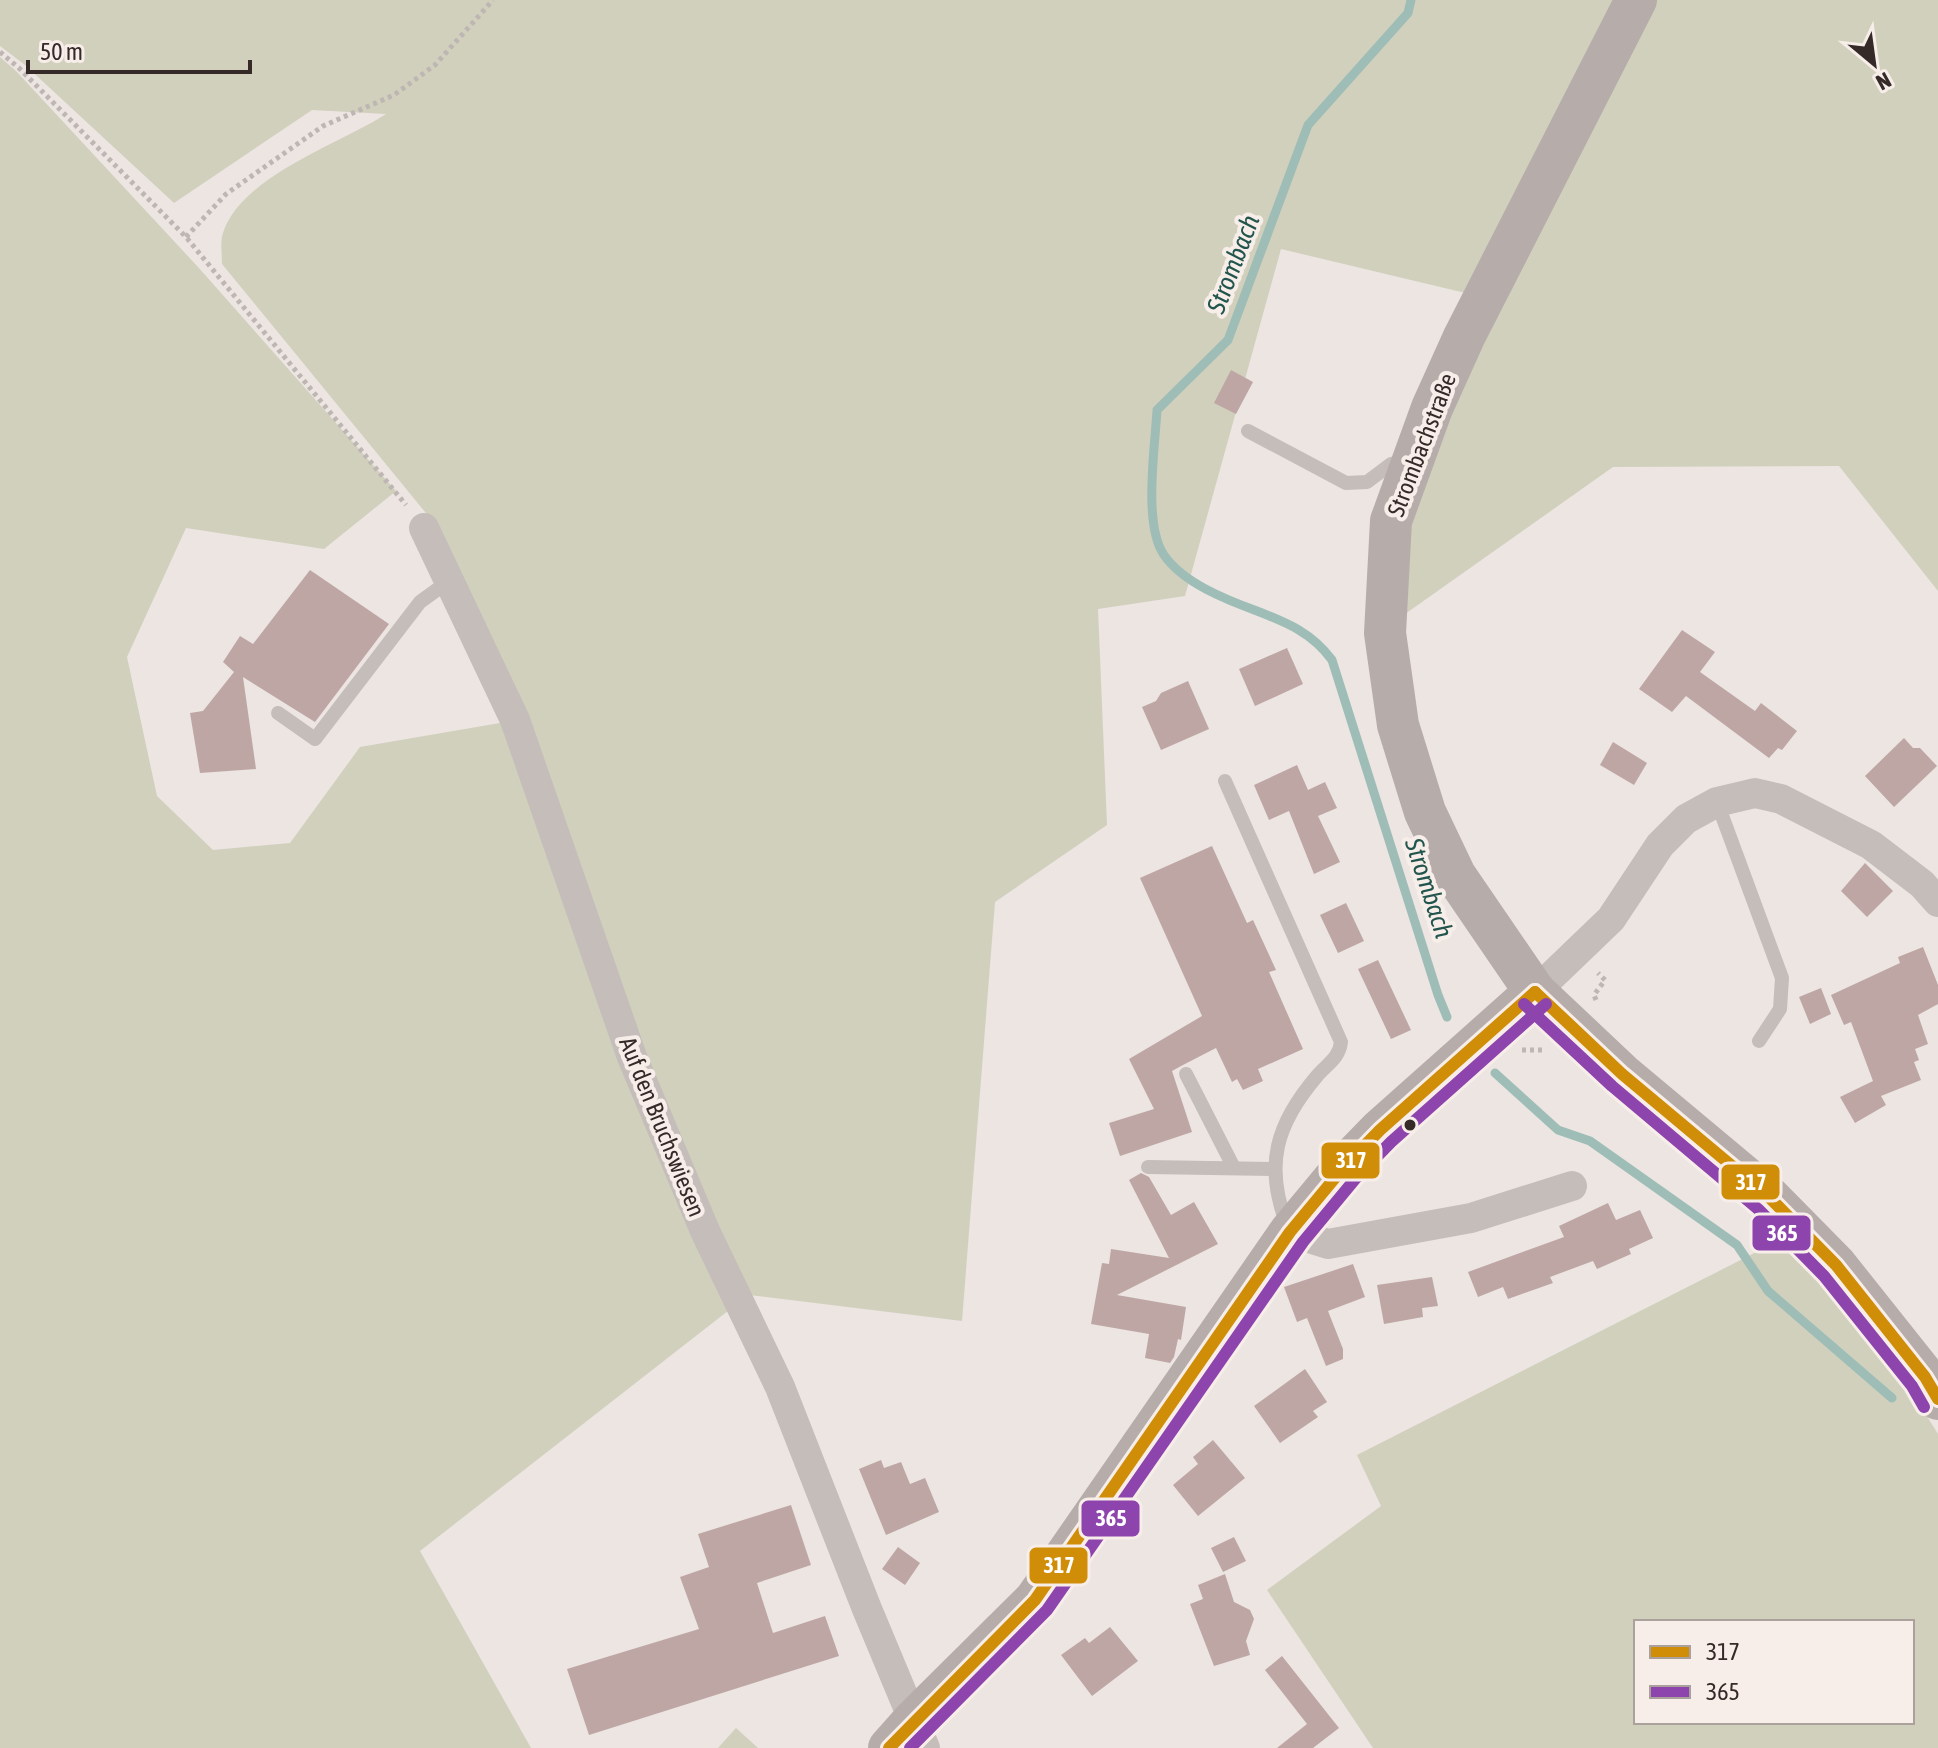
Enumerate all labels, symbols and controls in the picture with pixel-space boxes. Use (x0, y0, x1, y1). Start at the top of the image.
scale bar (28, 24, 250, 74)
north arrow (1834, 24, 1914, 104)
text: 50 m (40, 38, 83, 65)
text: N (1872, 67, 1896, 96)
water label: Strombach (1200, 210, 1266, 318)
street label: Strombachstraße (1382, 369, 1461, 520)
water label: Strombach (1399, 833, 1459, 942)
street label: Auf den Bruchswiesen (614, 1033, 711, 1221)
unlabelled marker (1402, 1117, 1418, 1133)
line badge: 317 (1320, 1141, 1381, 1180)
text: 317 (1335, 1147, 1367, 1173)
line badge: 317 (1720, 1163, 1781, 1201)
text: 317 (1735, 1169, 1767, 1195)
line badge: 365 (1751, 1214, 1812, 1252)
text: 365 (1766, 1220, 1798, 1246)
line badge: 365 (1080, 1499, 1141, 1538)
text: 365 (1095, 1505, 1127, 1531)
line badge: 317 (1028, 1546, 1089, 1585)
text: 317 (1043, 1552, 1075, 1578)
legend (1634, 1620, 1914, 1724)
text: 317 (1706, 1638, 1740, 1665)
text: 365 (1706, 1678, 1740, 1705)

